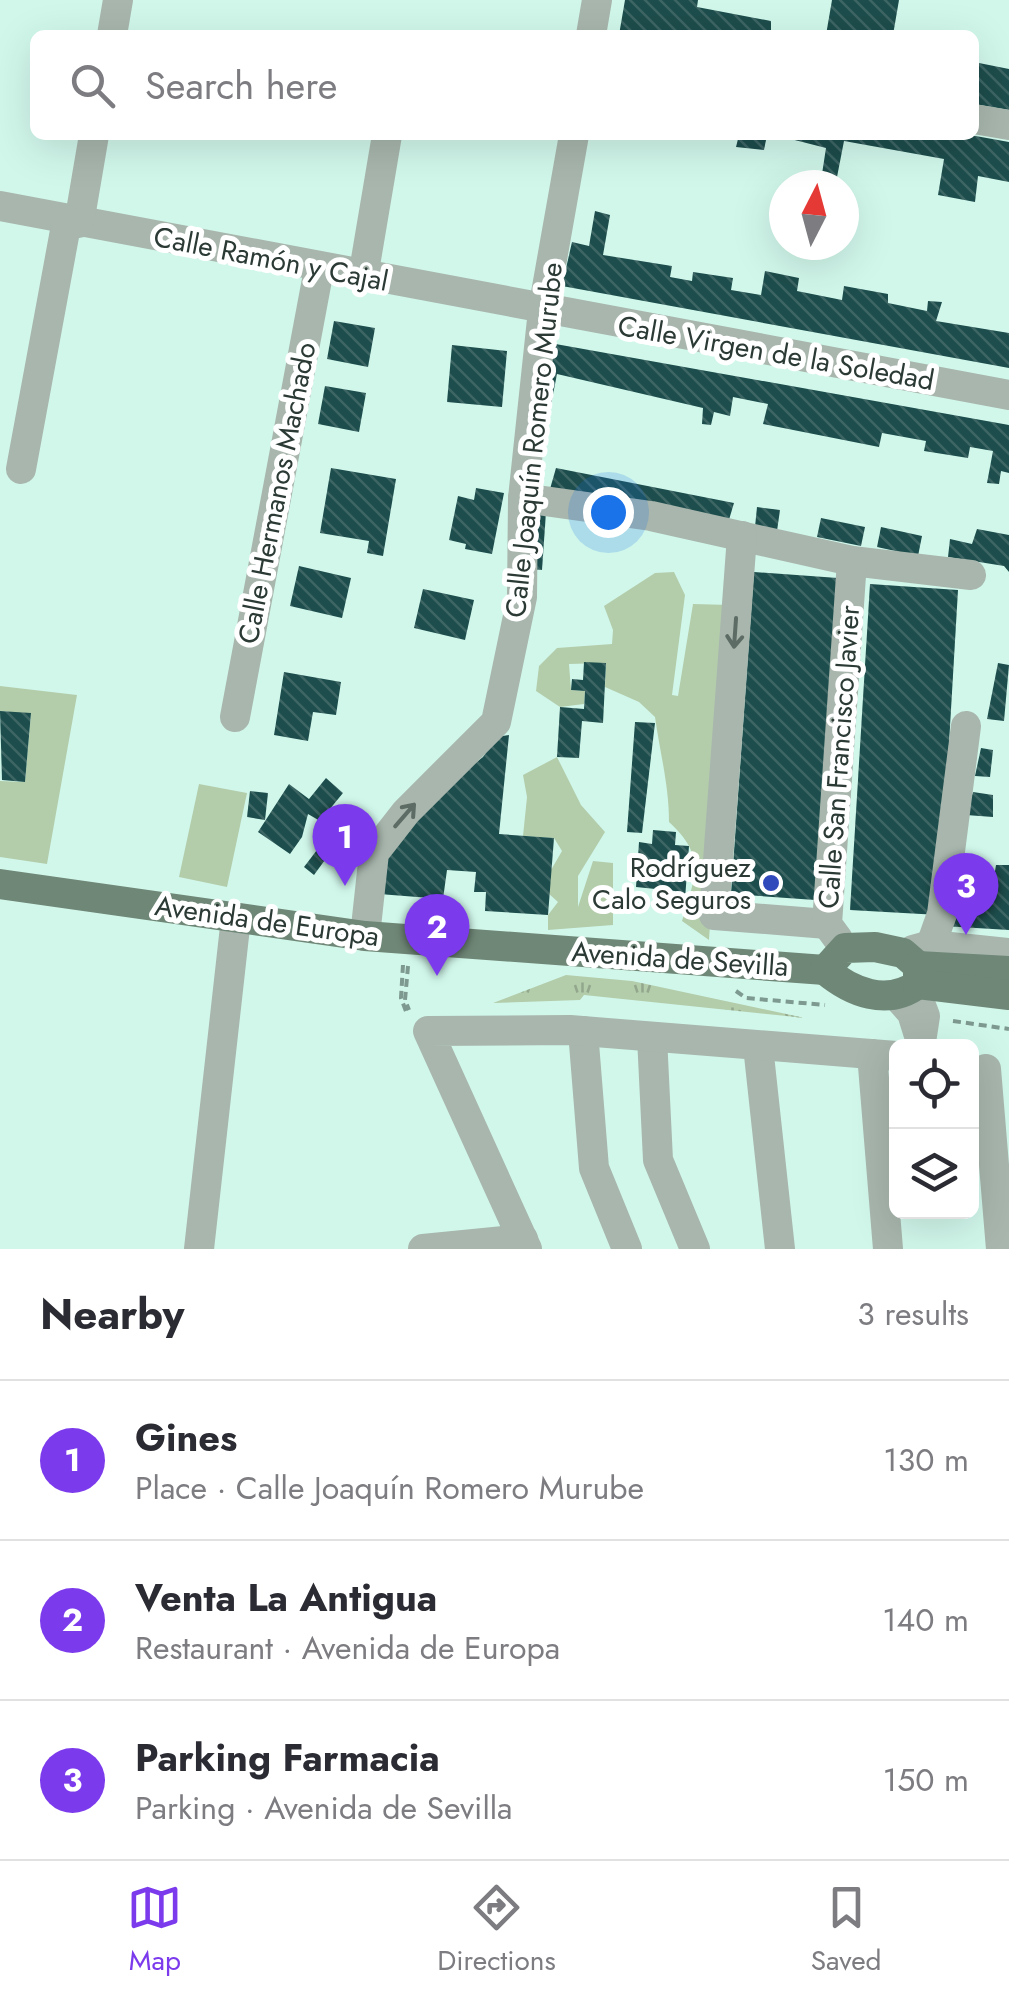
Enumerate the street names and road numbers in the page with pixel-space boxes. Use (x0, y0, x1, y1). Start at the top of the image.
street label: Calle Ramón y Cajal (150, 216, 392, 302)
street label: Calle Joaquín Romero Murube (495, 260, 573, 620)
street label: Calle Virgen de la Soledad (615, 305, 937, 401)
street label: Calle Hermanos Machado (228, 339, 326, 647)
street label: Calle San Francisco Javier (808, 603, 870, 910)
street label: Avenida de Europa (152, 885, 382, 957)
street label: Avenida de Sevilla (570, 931, 790, 987)

